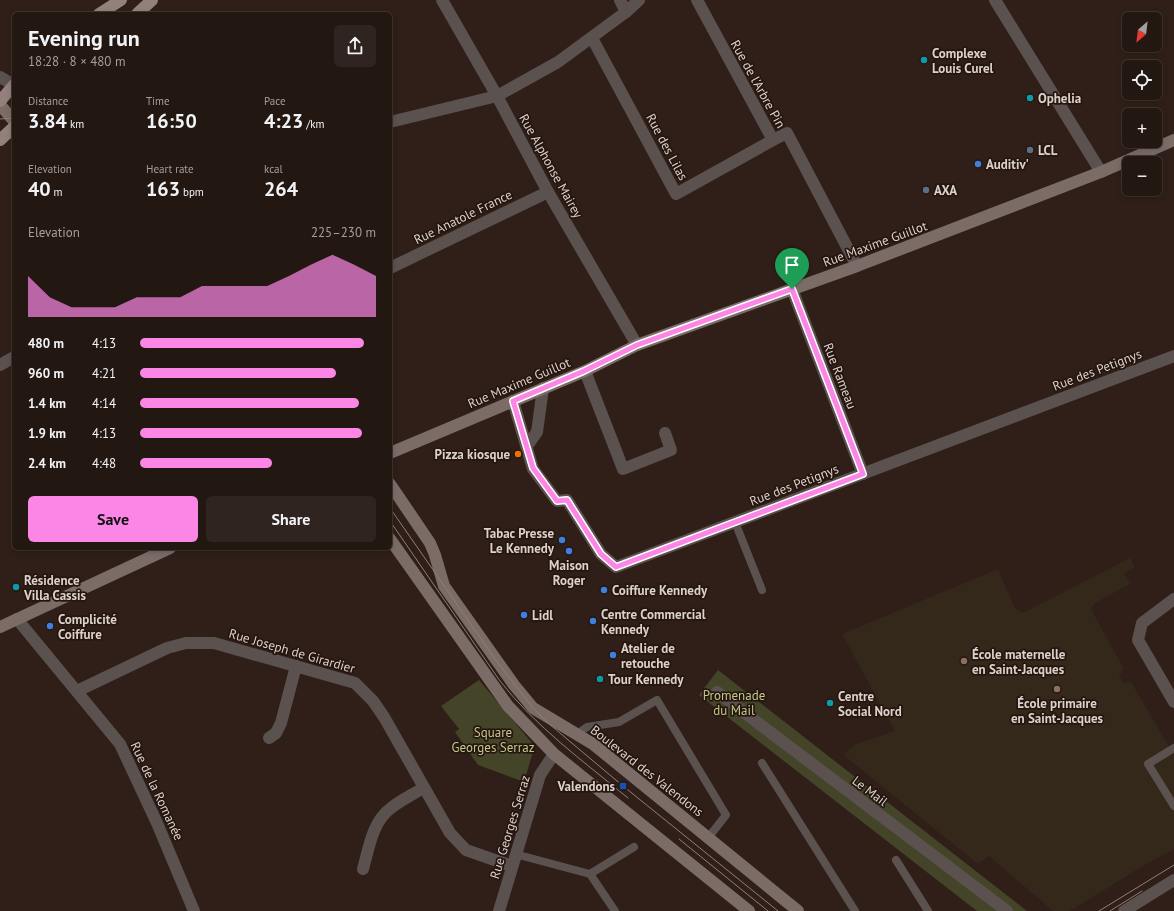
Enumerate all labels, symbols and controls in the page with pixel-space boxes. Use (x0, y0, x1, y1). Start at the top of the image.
north arrow (1122, 12, 1162, 52)
map controls (1122, 12, 1162, 196)
text: Evening run (28, 24, 140, 52)
button: share (334, 25, 376, 67)
street label: Rue de l'Arbre Pin (727, 37, 789, 131)
place label: Complexe Louis Curel (932, 45, 994, 77)
text: 18:28 · 8 × 480 m (28, 53, 125, 70)
marker: Complexe Louis Curel (919, 55, 929, 65)
button: locate (1122, 60, 1162, 100)
place label: Ophelia (1038, 90, 1081, 107)
marker: Ophelia (1025, 93, 1035, 103)
text: Distance (28, 94, 68, 108)
text: Time (146, 94, 170, 108)
text: Pace (264, 94, 286, 108)
text: 3.84 (28, 108, 67, 134)
text: 16:50 (146, 108, 197, 134)
text: 4:23 (264, 108, 303, 134)
button: + (1122, 108, 1162, 148)
street label: Rue Alphonse Mairey (515, 111, 587, 221)
street label: Rue des Lilas (642, 111, 692, 183)
text: km (67, 117, 84, 131)
text: /km (303, 117, 324, 131)
place label: LCL (1038, 142, 1058, 159)
marker: LCL (1025, 145, 1035, 155)
place label: Auditiv' (986, 156, 1029, 173)
button: − (1122, 156, 1162, 196)
marker: Auditiv' (973, 159, 983, 169)
text: Elevation (28, 162, 72, 176)
text: Heart rate (146, 162, 194, 176)
text: kcal (264, 162, 283, 176)
text: 40 (28, 176, 51, 202)
text: 163 (146, 176, 180, 202)
text: 264 (264, 176, 298, 202)
place label: AXA (934, 182, 957, 199)
text: m (51, 185, 63, 199)
text: bpm (180, 185, 204, 199)
marker: AXA (921, 185, 931, 195)
street label: Rue Anatole France (411, 186, 515, 248)
street label: Rue Maxime Guillot (821, 217, 930, 271)
text: Elevation (28, 224, 80, 241)
text: 225–230 m (311, 224, 376, 241)
pin (775, 248, 809, 289)
icon: arrive (781, 254, 803, 276)
text: 480 m (28, 335, 64, 352)
text: 4:13 (92, 335, 116, 352)
street label: Rue Rameau (820, 341, 860, 411)
street label: Rue des Petignys (1050, 345, 1144, 395)
street label: Rue Maxime Guillot (465, 354, 573, 412)
text: 960 m (28, 365, 64, 382)
text: 4:21 (92, 365, 116, 382)
text: 1.4 km (28, 395, 66, 412)
text: 4:14 (92, 395, 116, 412)
text: 1.9 km (28, 425, 66, 442)
text: 4:13 (92, 425, 116, 442)
place label: Pizza kiosque (435, 446, 510, 463)
marker: Pizza kiosque (513, 449, 523, 459)
text: 2.4 km (28, 455, 66, 472)
text: 4:48 (92, 455, 116, 472)
street label: Rue des Petignys (747, 460, 841, 510)
button: Save (28, 496, 198, 542)
button: Share (206, 496, 376, 542)
place label: Tabac Presse Le Kennedy (484, 525, 555, 557)
marker: Tabac Presse Le Kennedy (557, 535, 567, 545)
marker: Maison Roger (564, 546, 574, 556)
place label: Maison Roger (549, 557, 589, 589)
place label: Résidence Villa Cassis (23, 572, 87, 604)
marker: Résidence Villa Cassis (11, 582, 21, 592)
place label: Coiffure Kennedy (612, 582, 708, 599)
marker: Coiffure Kennedy (599, 585, 609, 595)
place label: Centre Commercial Kennedy (601, 606, 706, 638)
place label: Lidl (532, 607, 553, 624)
marker: Lidl (519, 610, 529, 620)
place label: Complicité Coiffure (58, 611, 117, 643)
marker: Centre Commercial Kennedy (588, 616, 598, 626)
marker: Complicité Coiffure (45, 621, 55, 631)
street label: Rue Joseph de Girardier (227, 625, 358, 677)
place label: Atelier de retouche (621, 640, 675, 672)
place label: École maternelle en Saint-Jacques (972, 646, 1066, 678)
marker: Atelier de retouche (608, 650, 618, 660)
marker: École maternelle en Saint-Jacques (959, 656, 969, 666)
place label: Tour Kennedy (608, 671, 684, 688)
marker: Tour Kennedy (595, 674, 605, 684)
marker: École primaire en Saint-Jacques (1052, 684, 1062, 694)
park label: Promenade du Mail (703, 687, 765, 719)
place label: Centre Social Nord (838, 688, 902, 720)
place label: École primaire en Saint-Jacques (1011, 695, 1104, 727)
marker: Centre Social Nord (825, 698, 835, 708)
street label: Boulevard des Valendons (587, 722, 707, 820)
park label: Square Georges Serraz (452, 724, 535, 756)
street label: Rue de la Romanée (127, 739, 187, 843)
street label: Le Mail (849, 772, 891, 810)
street label: Rue Georges Serraz (486, 773, 534, 881)
place label: Valendons (557, 778, 615, 794)
marker: Valendons (618, 781, 628, 791)

